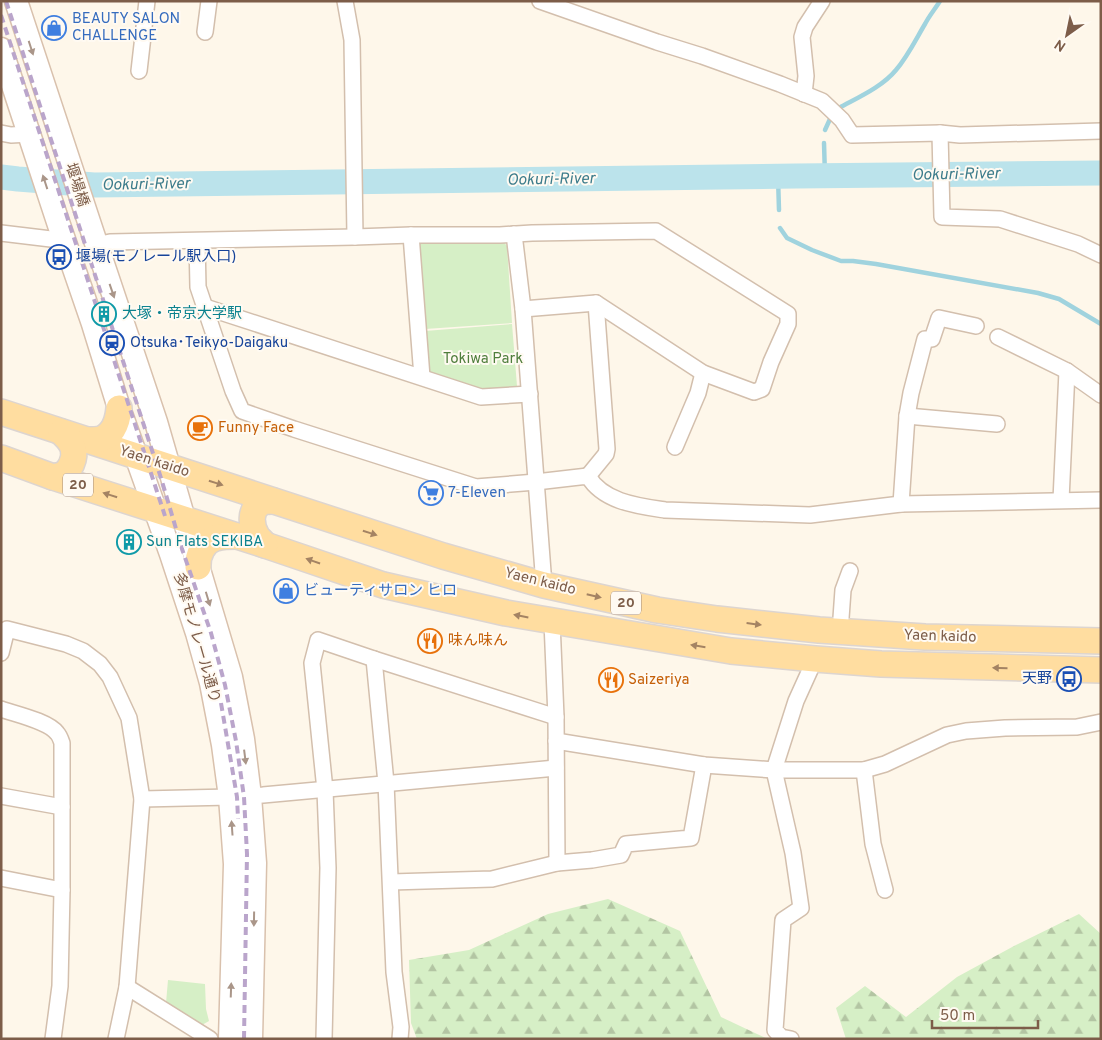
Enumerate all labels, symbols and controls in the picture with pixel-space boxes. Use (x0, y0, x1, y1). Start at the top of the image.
place label: BEAUTY SALON CHALLENGE (72, 10, 180, 46)
north arrow (1042, 10, 1092, 60)
shop icon: BEAUTY SALON CHALLENGE (41, 15, 67, 41)
text: N (1052, 35, 1070, 55)
one-way arrow (28, 40, 36, 55)
street label: 堰場橋 (60, 161, 92, 209)
water label: Ookuri-River (912, 164, 1002, 186)
water label: Ookuri-River (507, 169, 597, 191)
one-way arrow (41, 174, 49, 189)
water label: Ookuri-River (102, 174, 192, 196)
bus stop icon: 堰場(モノレール駅入口) (46, 244, 72, 270)
place label: 堰場(モノレール駅入口) (76, 248, 236, 267)
one-way arrow (108, 284, 116, 299)
building icon: 大塚・帝京大学駅 (91, 301, 117, 327)
place label: 大塚・帝京大学駅 (122, 305, 242, 324)
station icon: Otsuka･Teikyo-Daigaku (99, 330, 125, 356)
place label: Otsuka･Teikyo-Daigaku (130, 334, 288, 353)
park label: Tokiwa Park (443, 350, 523, 369)
cafe icon: Funny Face (187, 415, 213, 441)
place label: Funny Face (218, 419, 294, 438)
street label: Yaen kaido (116, 442, 192, 482)
road number: 20 (63, 474, 93, 496)
one-way arrow (208, 479, 223, 487)
supermarket icon: 7-Eleven (418, 480, 444, 506)
place label: 7-Eleven (448, 484, 506, 503)
one-way arrow (102, 491, 117, 499)
building icon: Sun Flats SEKIBA (116, 529, 142, 555)
one-way arrow (363, 530, 378, 537)
place label: Sun Flats SEKIBA (146, 533, 263, 552)
one-way arrow (305, 557, 320, 565)
street label: Yaen kaido (502, 564, 578, 600)
street label: 多摩モノレール通り (168, 570, 224, 706)
shop icon: ビューティサロン ヒロ (273, 578, 299, 604)
place label: ビューティサロン ヒロ (304, 582, 457, 601)
one-way arrow (205, 592, 213, 607)
one-way arrow (586, 592, 602, 600)
road number: 20 (611, 592, 641, 614)
one-way arrow (512, 611, 528, 619)
one-way arrow (746, 620, 762, 628)
street label: Yaen kaido (903, 626, 977, 648)
restaurant icon: 味ん味ん (417, 628, 443, 654)
place label: 味ん味ん (448, 632, 508, 651)
one-way arrow (690, 641, 706, 649)
one-way arrow (991, 664, 1007, 672)
bus stop icon: 天野 (1056, 666, 1082, 692)
restaurant icon: Saizeriya (598, 667, 624, 693)
place label: 天野 (1022, 670, 1052, 689)
place label: Saizeriya (628, 671, 689, 690)
one-way arrow (241, 750, 249, 766)
one-way arrow (228, 819, 236, 835)
one-way arrow (250, 911, 258, 927)
one-way arrow (227, 982, 235, 998)
scale bar (932, 998, 1038, 1030)
text: 50 m (940, 1007, 975, 1026)

